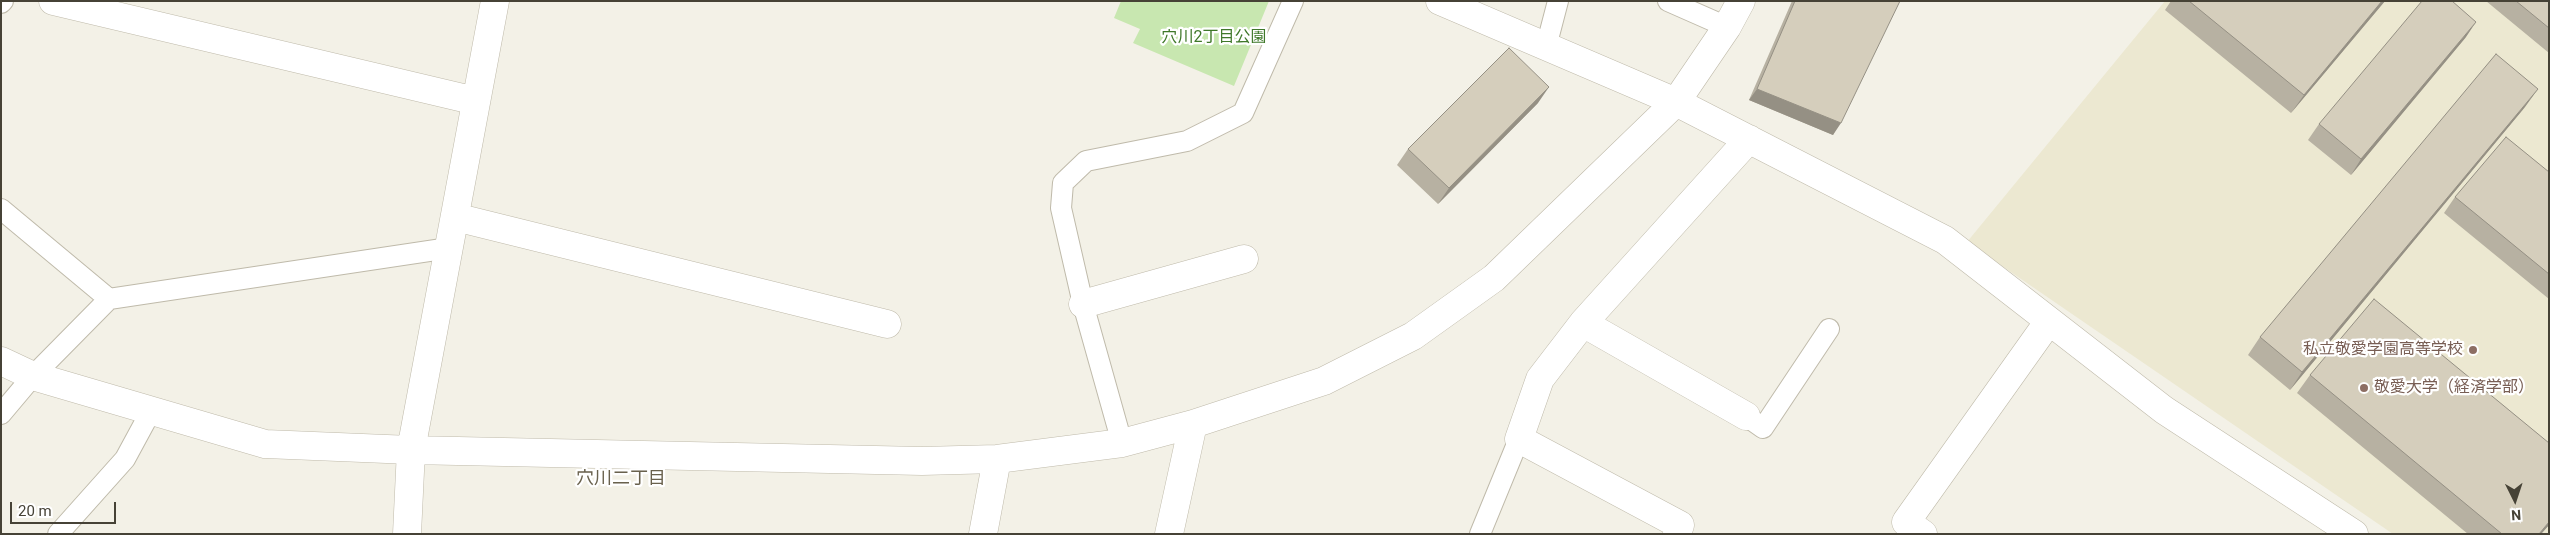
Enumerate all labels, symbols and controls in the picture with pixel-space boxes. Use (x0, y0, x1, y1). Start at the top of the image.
park label: 穴川2丁目公園 (1162, 28, 1266, 48)
place label: 私立敬愛学園高等学校 (2303, 340, 2463, 360)
marker: 私立敬愛学園高等学校 (2467, 344, 2479, 356)
place label: 敬愛大学（経済学部） (2374, 378, 2534, 398)
marker: 敬愛大学（経済学部） (2358, 382, 2370, 394)
district label: 穴川二丁目 (576, 468, 666, 490)
north arrow (2490, 475, 2540, 525)
scale bar (12, 492, 119, 524)
text: 20 m (18, 502, 52, 520)
text: N (2511, 507, 2522, 523)

